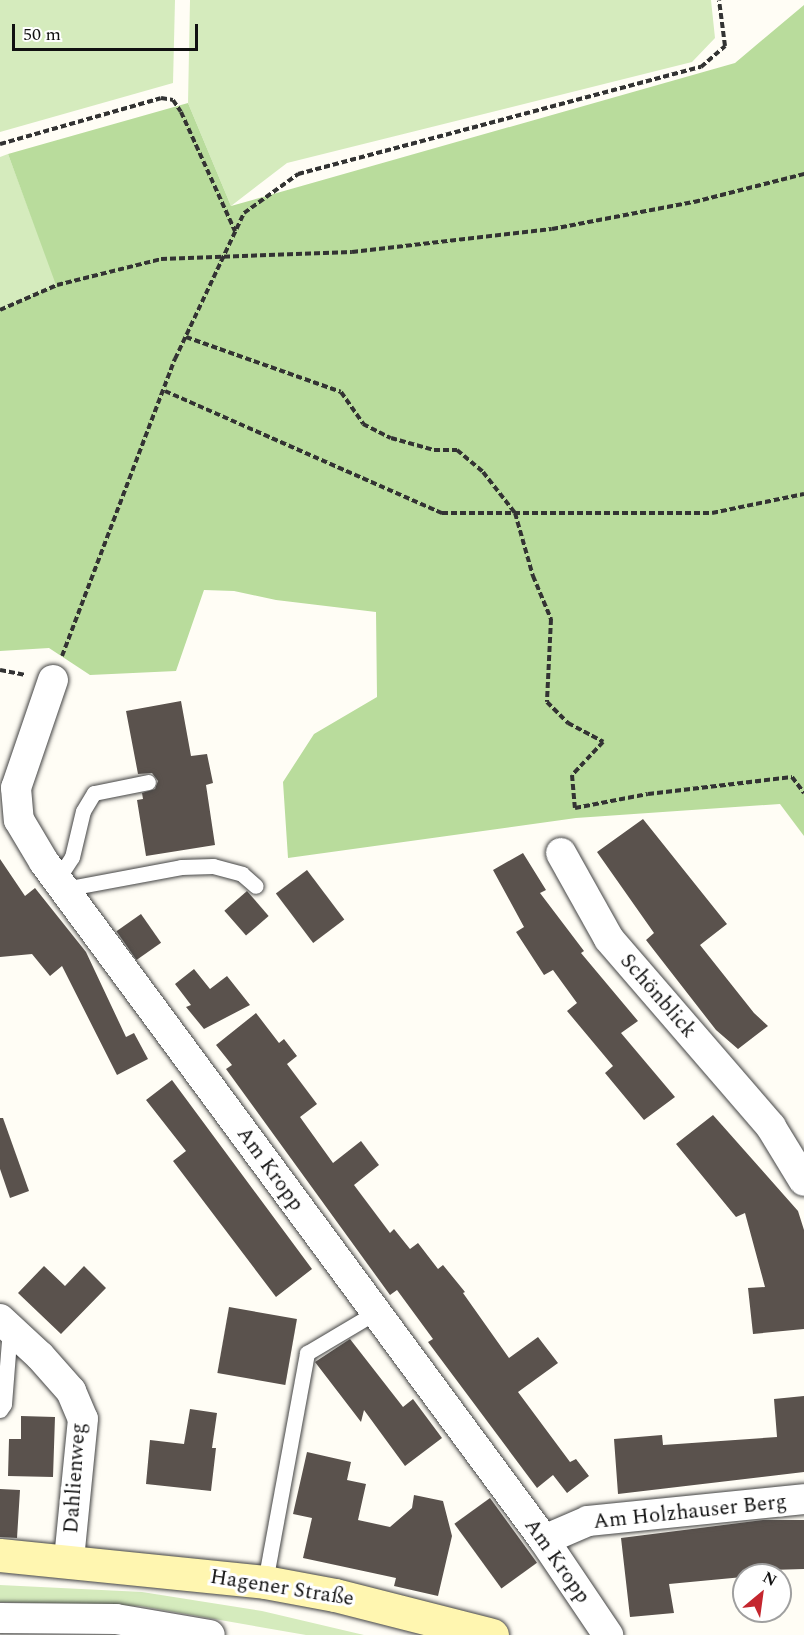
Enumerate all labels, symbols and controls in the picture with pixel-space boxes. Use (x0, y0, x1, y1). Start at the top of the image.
scale bar (15, 12, 201, 50)
text: 50 m (23, 21, 61, 48)
street label: Schönblick (615, 949, 701, 1043)
street label: Am Kropp (231, 1122, 309, 1216)
street label: Dahlienweg (59, 1422, 91, 1534)
street label: Am Holzhauser Berg (592, 1489, 788, 1535)
street label: Am Kropp (519, 1514, 595, 1608)
north arrow (732, 1563, 792, 1623)
street label: Hagener Straße (208, 1564, 356, 1612)
text: N (758, 1565, 781, 1593)

